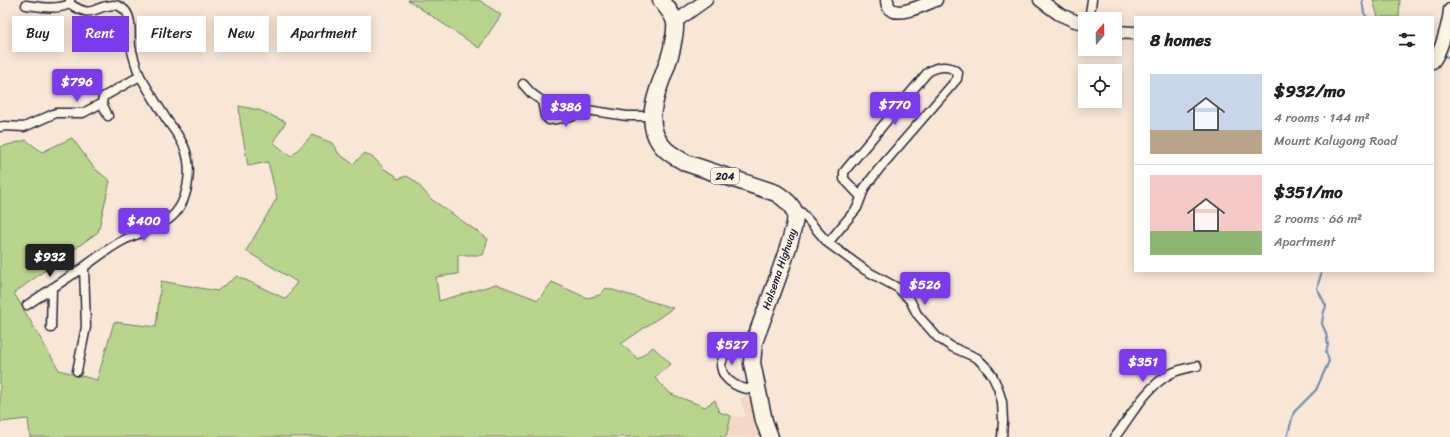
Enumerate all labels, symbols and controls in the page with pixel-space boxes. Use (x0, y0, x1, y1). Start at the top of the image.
north arrow (1078, 12, 1122, 56)
map controls (1078, 12, 1122, 108)
chip: Buy (12, 16, 64, 52)
chip: Rent (72, 16, 129, 52)
chip: Filters (137, 16, 206, 52)
chip: New (214, 16, 269, 52)
chip: Apartment (277, 16, 371, 52)
text: 8 homes (1150, 25, 1211, 55)
icon: filters (1396, 29, 1418, 51)
button: locate (1078, 64, 1122, 108)
pin: $796 (53, 69, 101, 103)
text: $796 (61, 70, 93, 93)
text: $932/mo (1274, 76, 1345, 106)
icon: home (1182, 90, 1230, 138)
pin: $770 (871, 92, 919, 126)
text: $770 (879, 93, 911, 116)
pin: $386 (542, 94, 590, 128)
text: $386 (550, 95, 582, 118)
text: 4 rooms · 144 m² (1274, 106, 1370, 129)
text: Mount Kalugong Road (1274, 129, 1397, 152)
road number: 204 (711, 168, 739, 184)
text: $351/mo (1274, 177, 1343, 207)
icon: home (1182, 191, 1230, 239)
text: 2 rooms · 66 m² (1274, 207, 1362, 230)
pin: $400 (120, 208, 168, 242)
text: $400 (127, 209, 161, 232)
street label: Halsema Highway (757, 226, 802, 312)
text: Apartment (1274, 230, 1335, 253)
pin: $932 (26, 244, 74, 278)
text: $932 (34, 245, 66, 268)
pin: $526 (901, 272, 949, 306)
text: $526 (909, 273, 941, 296)
pin: $527 (708, 332, 756, 366)
text: $527 (716, 333, 748, 356)
pin: $351 (1119, 349, 1167, 383)
text: $351 (1128, 350, 1158, 373)

